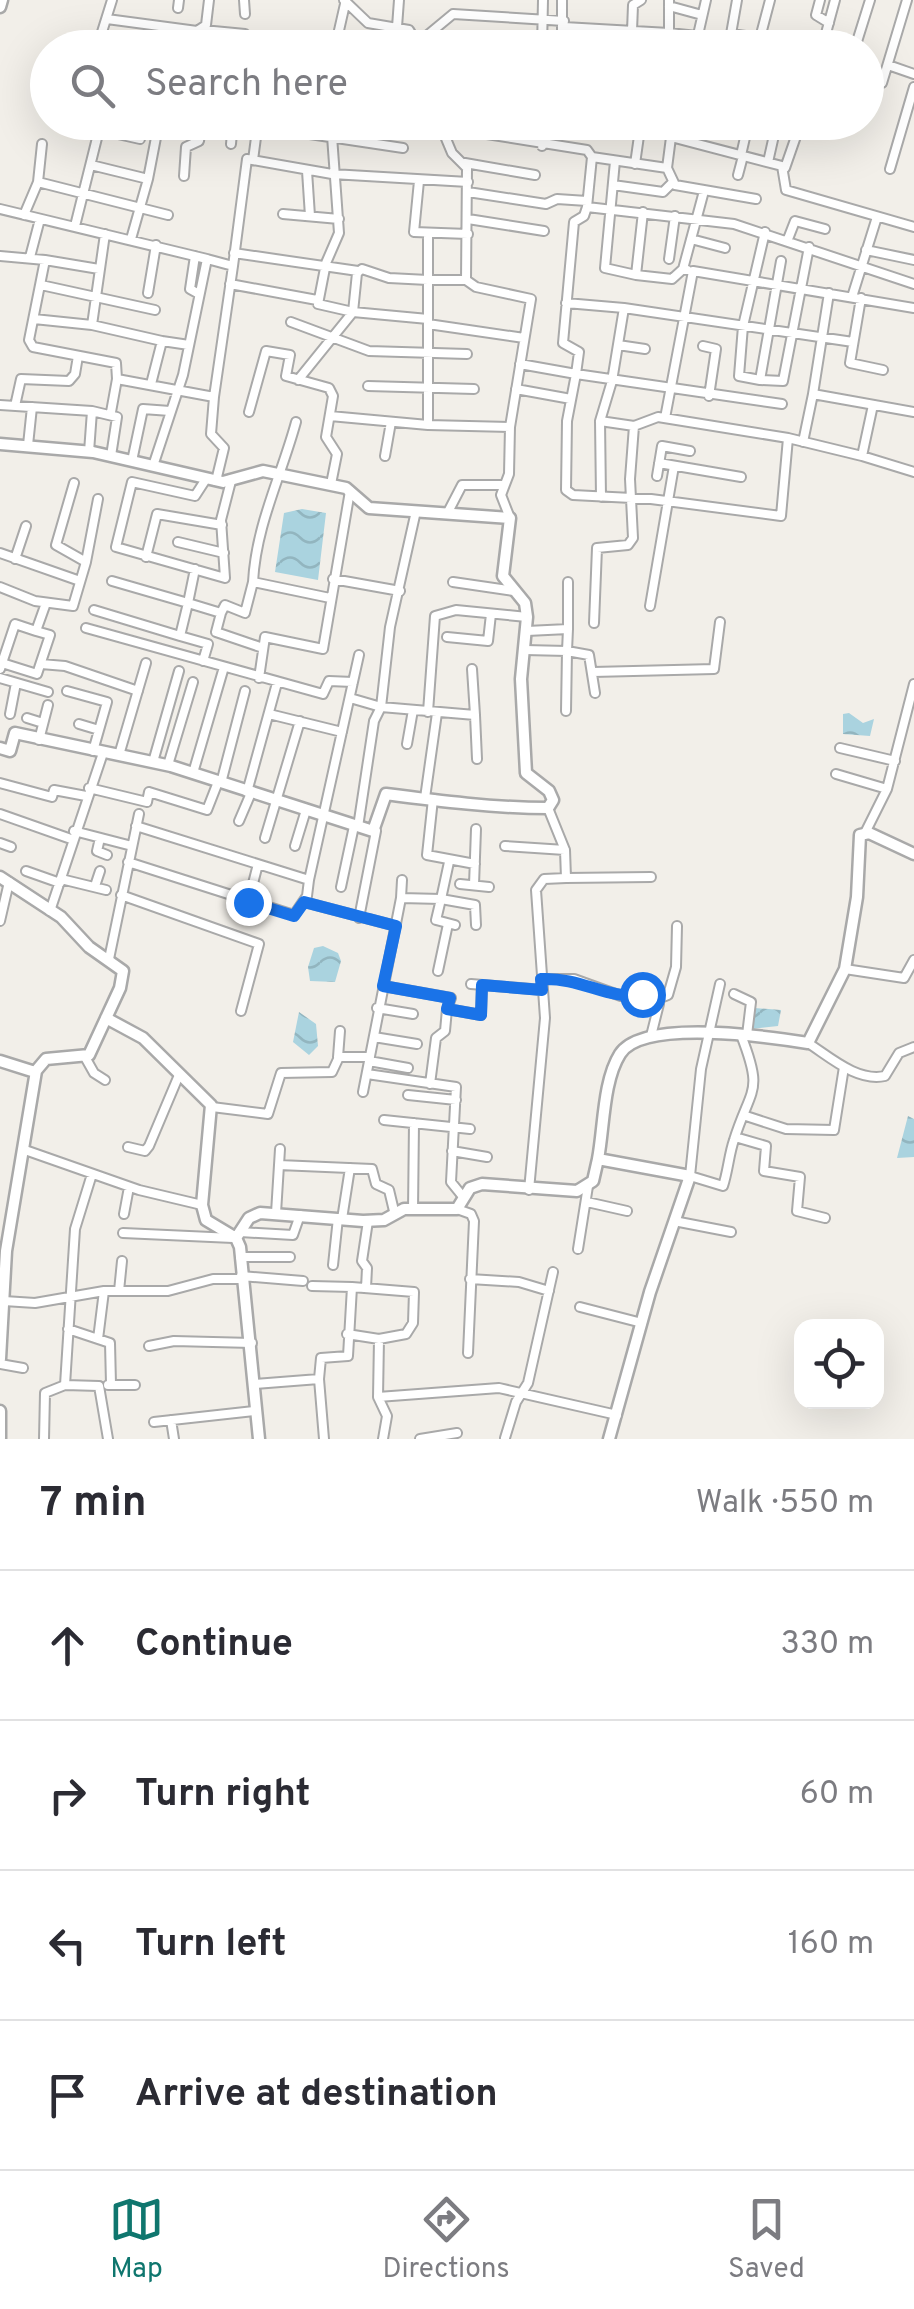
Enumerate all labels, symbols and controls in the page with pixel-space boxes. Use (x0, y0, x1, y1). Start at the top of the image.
search box (30, 30, 884, 140)
icon: search (65, 58, 120, 113)
text: Search here (145, 61, 348, 110)
route end (226, 880, 272, 926)
route start (620, 972, 666, 1018)
map controls (794, 1319, 884, 1409)
button: locate (794, 1319, 884, 1409)
text: 7 min (40, 1478, 147, 1531)
text: Walk · 550 m (696, 1484, 874, 1524)
icon: ahead (40, 1618, 95, 1673)
text: Continue (135, 1621, 293, 1670)
text: 330 m (781, 1625, 874, 1665)
icon: right (40, 1768, 95, 1823)
text: Turn right (135, 1771, 310, 1820)
text: 60 m (800, 1775, 874, 1815)
icon: left (40, 1918, 95, 1973)
text: Turn left (135, 1921, 287, 1970)
text: 160 m (788, 1925, 874, 1965)
icon: arrive (40, 2068, 95, 2123)
text: Arrive at destination (135, 2071, 498, 2120)
tab: Map (109, 2192, 164, 2288)
tab: Directions (382, 2192, 510, 2288)
tab: Saved (728, 2192, 805, 2288)

